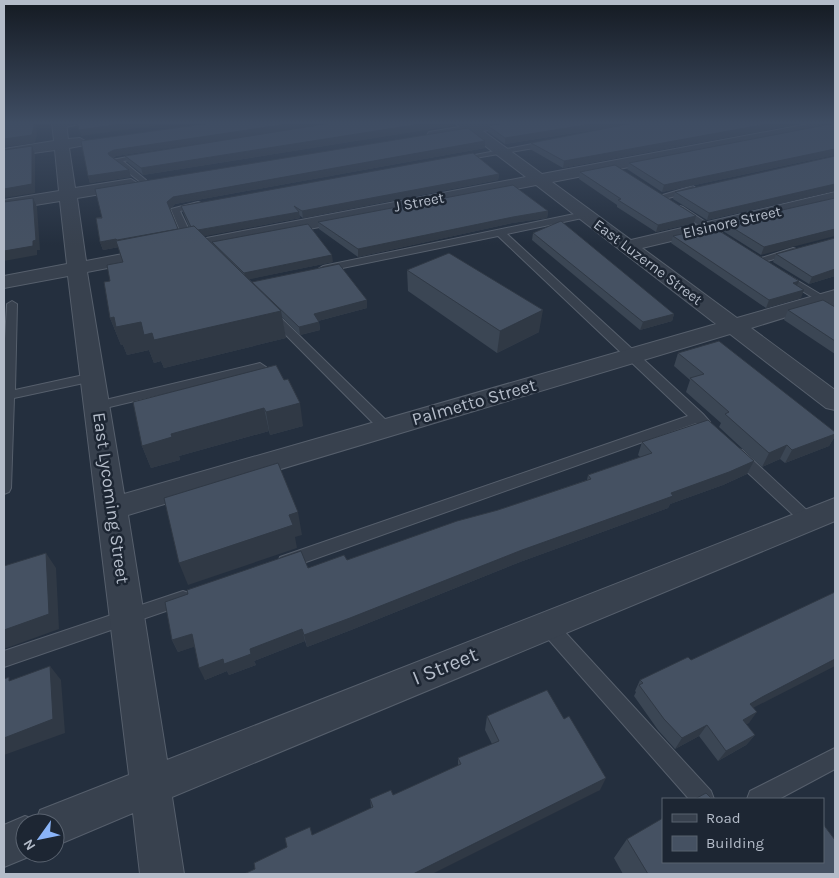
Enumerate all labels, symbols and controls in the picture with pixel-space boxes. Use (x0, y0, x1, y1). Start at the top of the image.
street label: J Street (392, 188, 446, 216)
street label: Elsinore Street (681, 202, 783, 242)
street label: East Luzerne Street (590, 215, 706, 309)
street label: Palmetto Street (409, 374, 539, 430)
street label: East Lycoming Street (88, 411, 134, 585)
street label: I Street (409, 642, 481, 690)
legend (662, 798, 824, 863)
text: Road (706, 809, 741, 827)
north arrow (15, 813, 65, 863)
text: Building (706, 834, 764, 852)
text: N (20, 836, 39, 854)

